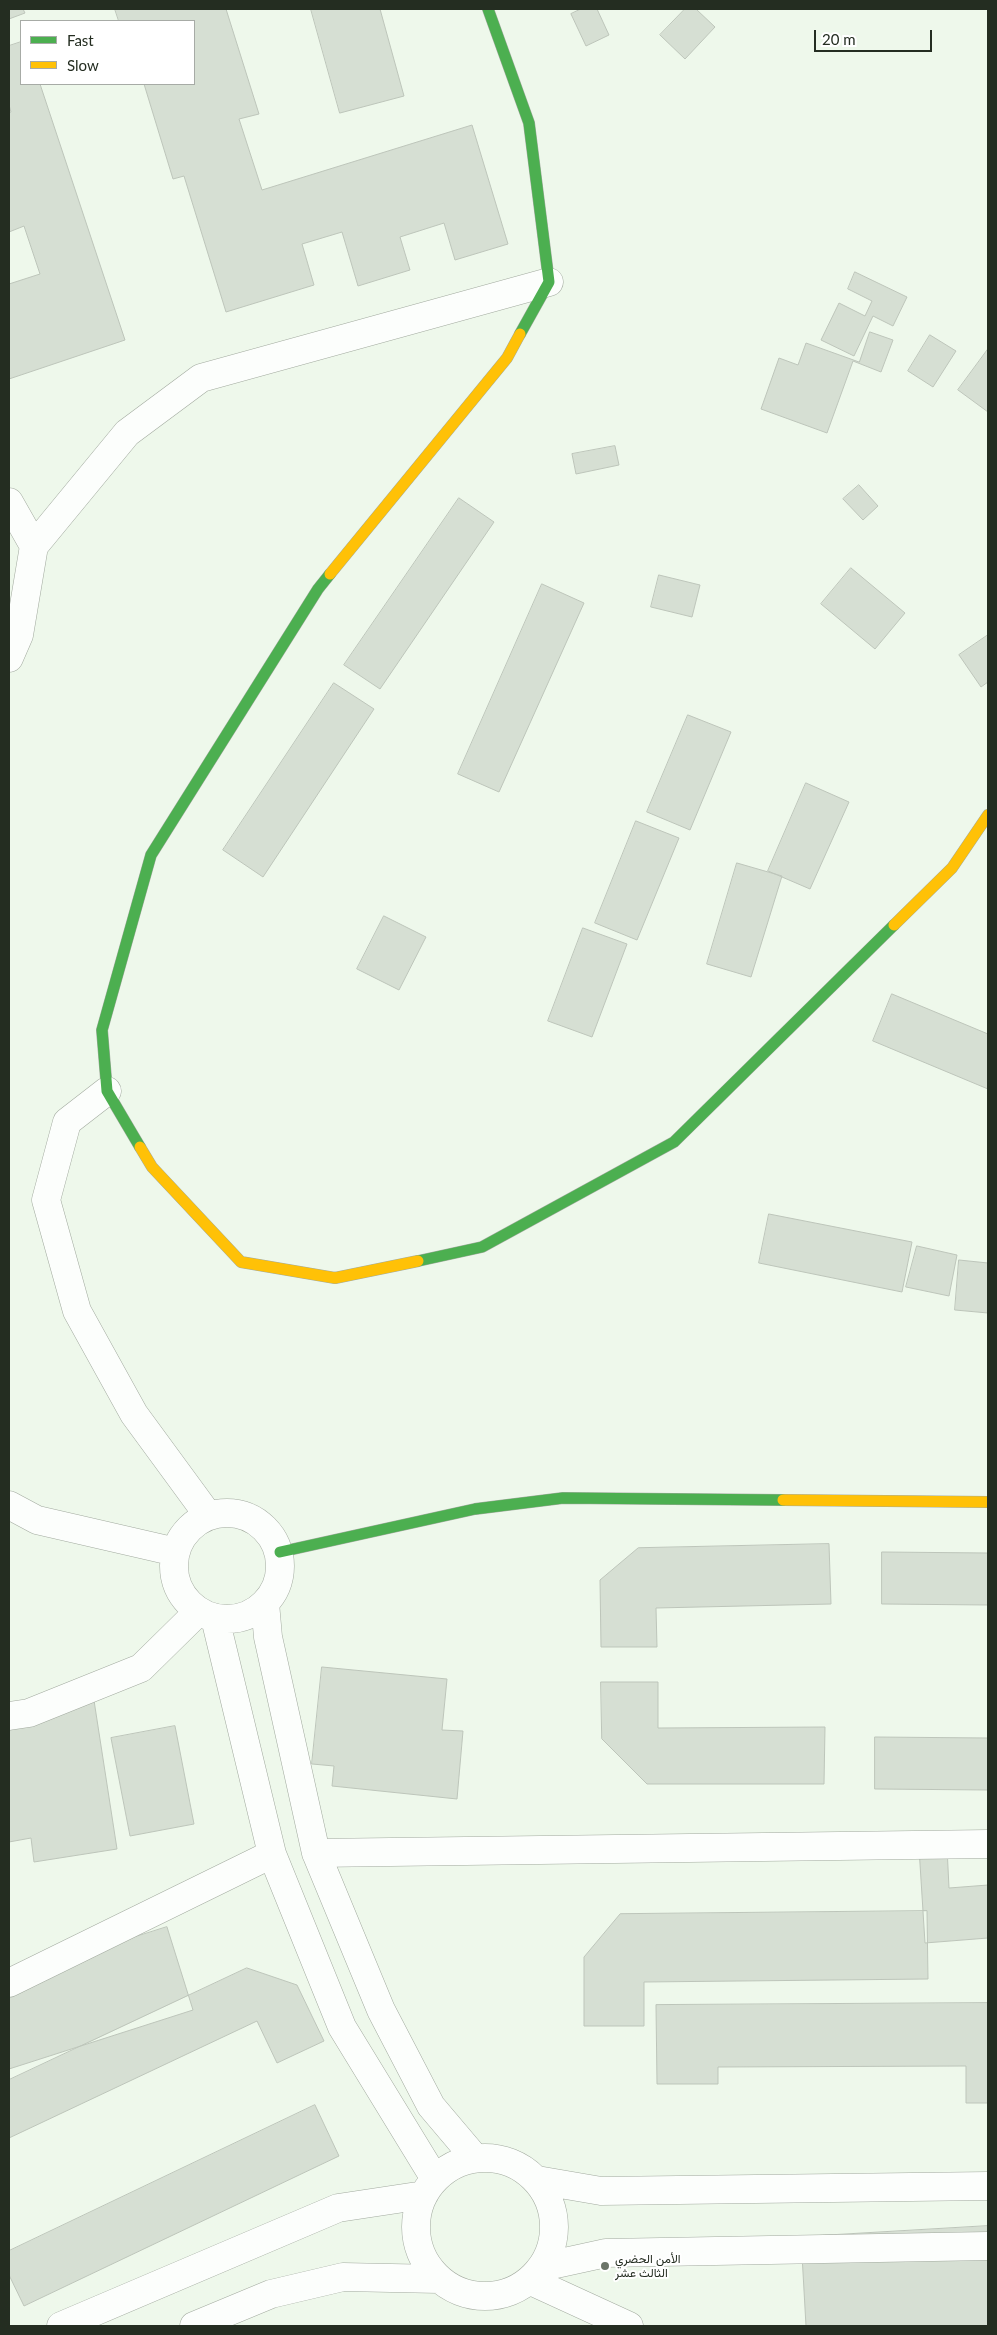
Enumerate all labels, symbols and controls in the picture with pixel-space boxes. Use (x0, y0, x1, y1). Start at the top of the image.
legend (20, 20, 195, 85)
scale bar (817, 20, 934, 52)
text: 20 m (822, 30, 856, 48)
text: Fast (67, 31, 94, 49)
text: Slow (67, 56, 99, 74)
place label: الأمن الحضري الثالث عشر (615, 2252, 681, 2280)
marker: الأمن الحضري الثالث عشر (599, 2260, 611, 2272)

